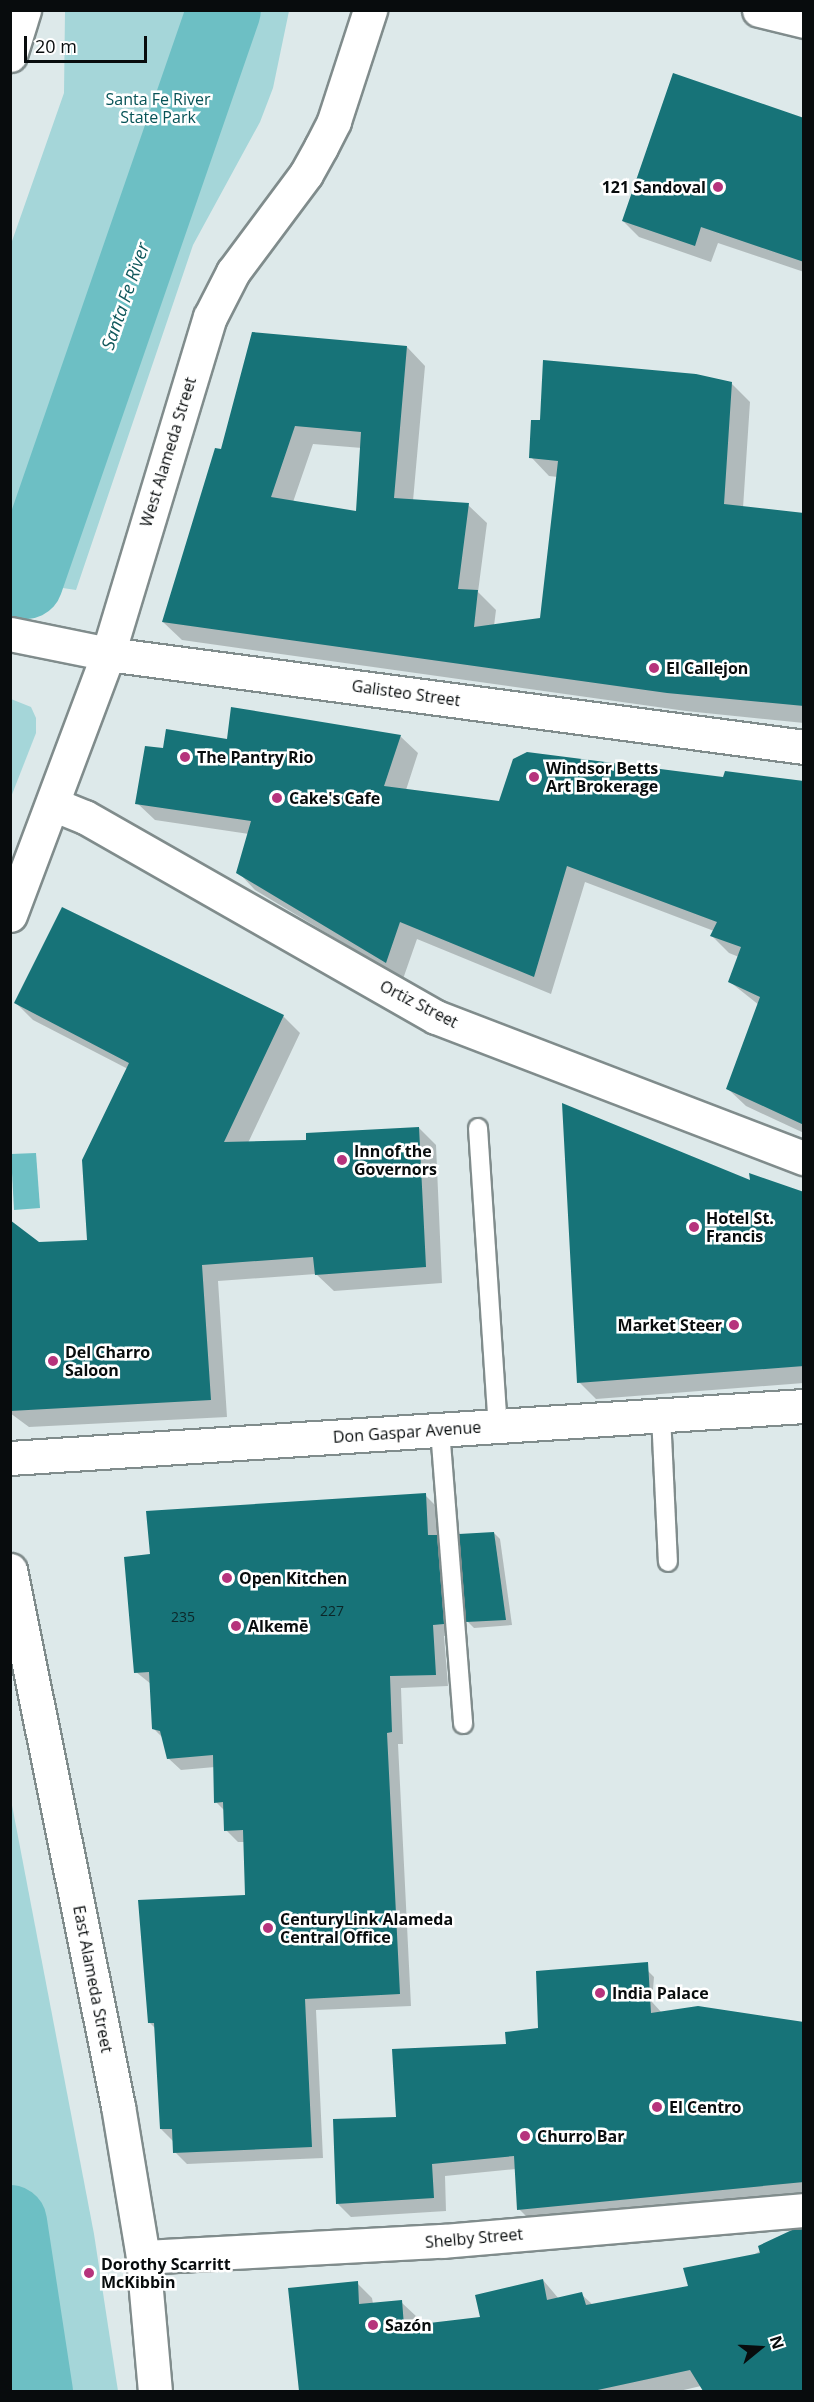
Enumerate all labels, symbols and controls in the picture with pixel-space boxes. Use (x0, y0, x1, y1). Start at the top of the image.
scale bar (27, 24, 150, 62)
text: 20 m (35, 34, 77, 58)
park label: Santa Fe River State Park (105, 89, 211, 127)
place label: 121 Sandoval (602, 177, 706, 197)
marker: 121 Sandoval (711, 180, 725, 194)
water label: Santa Fe River (97, 240, 153, 352)
street label: West Alameda Street (136, 375, 200, 529)
place label: El Callejon (666, 658, 748, 678)
marker: El Callejon (647, 661, 661, 675)
street label: Galisteo Street (351, 676, 461, 710)
place label: The Pantry Rio (197, 747, 313, 767)
marker: The Pantry Rio (178, 750, 192, 764)
place label: Windsor Betts Art Brokerage (546, 758, 658, 796)
marker: Windsor Betts Art Brokerage (527, 770, 541, 784)
place label: Cake's Cafe (289, 788, 380, 808)
marker: Cake's Cafe (270, 791, 284, 805)
street label: Ortiz Street (377, 976, 461, 1032)
place label: Inn of the Governors (354, 1141, 437, 1179)
marker: Inn of the Governors (335, 1153, 349, 1167)
place label: Hotel St. Francis (706, 1208, 774, 1246)
marker: Hotel St. Francis (687, 1220, 701, 1234)
place label: Market Steer (618, 1315, 722, 1335)
marker: Market Steer (727, 1318, 741, 1332)
place label: Del Charro Saloon (65, 1342, 150, 1380)
marker: Del Charro Saloon (46, 1354, 60, 1368)
street label: Don Gaspar Avenue (332, 1417, 482, 1447)
place label: Open Kitchen (239, 1568, 347, 1588)
marker: Open Kitchen (220, 1571, 234, 1585)
house number: 227 (320, 1603, 344, 1619)
house number: 235 (171, 1609, 195, 1625)
place label: Alkemē (248, 1616, 308, 1636)
marker: Alkemē (229, 1619, 243, 1633)
street label: East Alameda Street (69, 1904, 117, 2054)
place label: CenturyLink Alameda Central Office (280, 1909, 453, 1947)
marker: CenturyLink Alameda Central Office (261, 1921, 275, 1935)
place label: India Palace (612, 1983, 709, 2003)
marker: India Palace (593, 1986, 607, 2000)
place label: El Centro (669, 2097, 741, 2117)
marker: El Centro (650, 2100, 664, 2114)
place label: Churro Bar (537, 2126, 624, 2146)
marker: Churro Bar (518, 2129, 532, 2143)
street label: Shelby Street (424, 2224, 524, 2252)
place label: Dorothy Scarritt McKibbin (101, 2254, 231, 2292)
marker: Dorothy Scarritt McKibbin (82, 2266, 96, 2280)
place label: Sazón (385, 2315, 432, 2335)
marker: Sazón (366, 2318, 380, 2332)
north arrow (730, 2318, 790, 2378)
text: N (765, 2333, 790, 2352)

